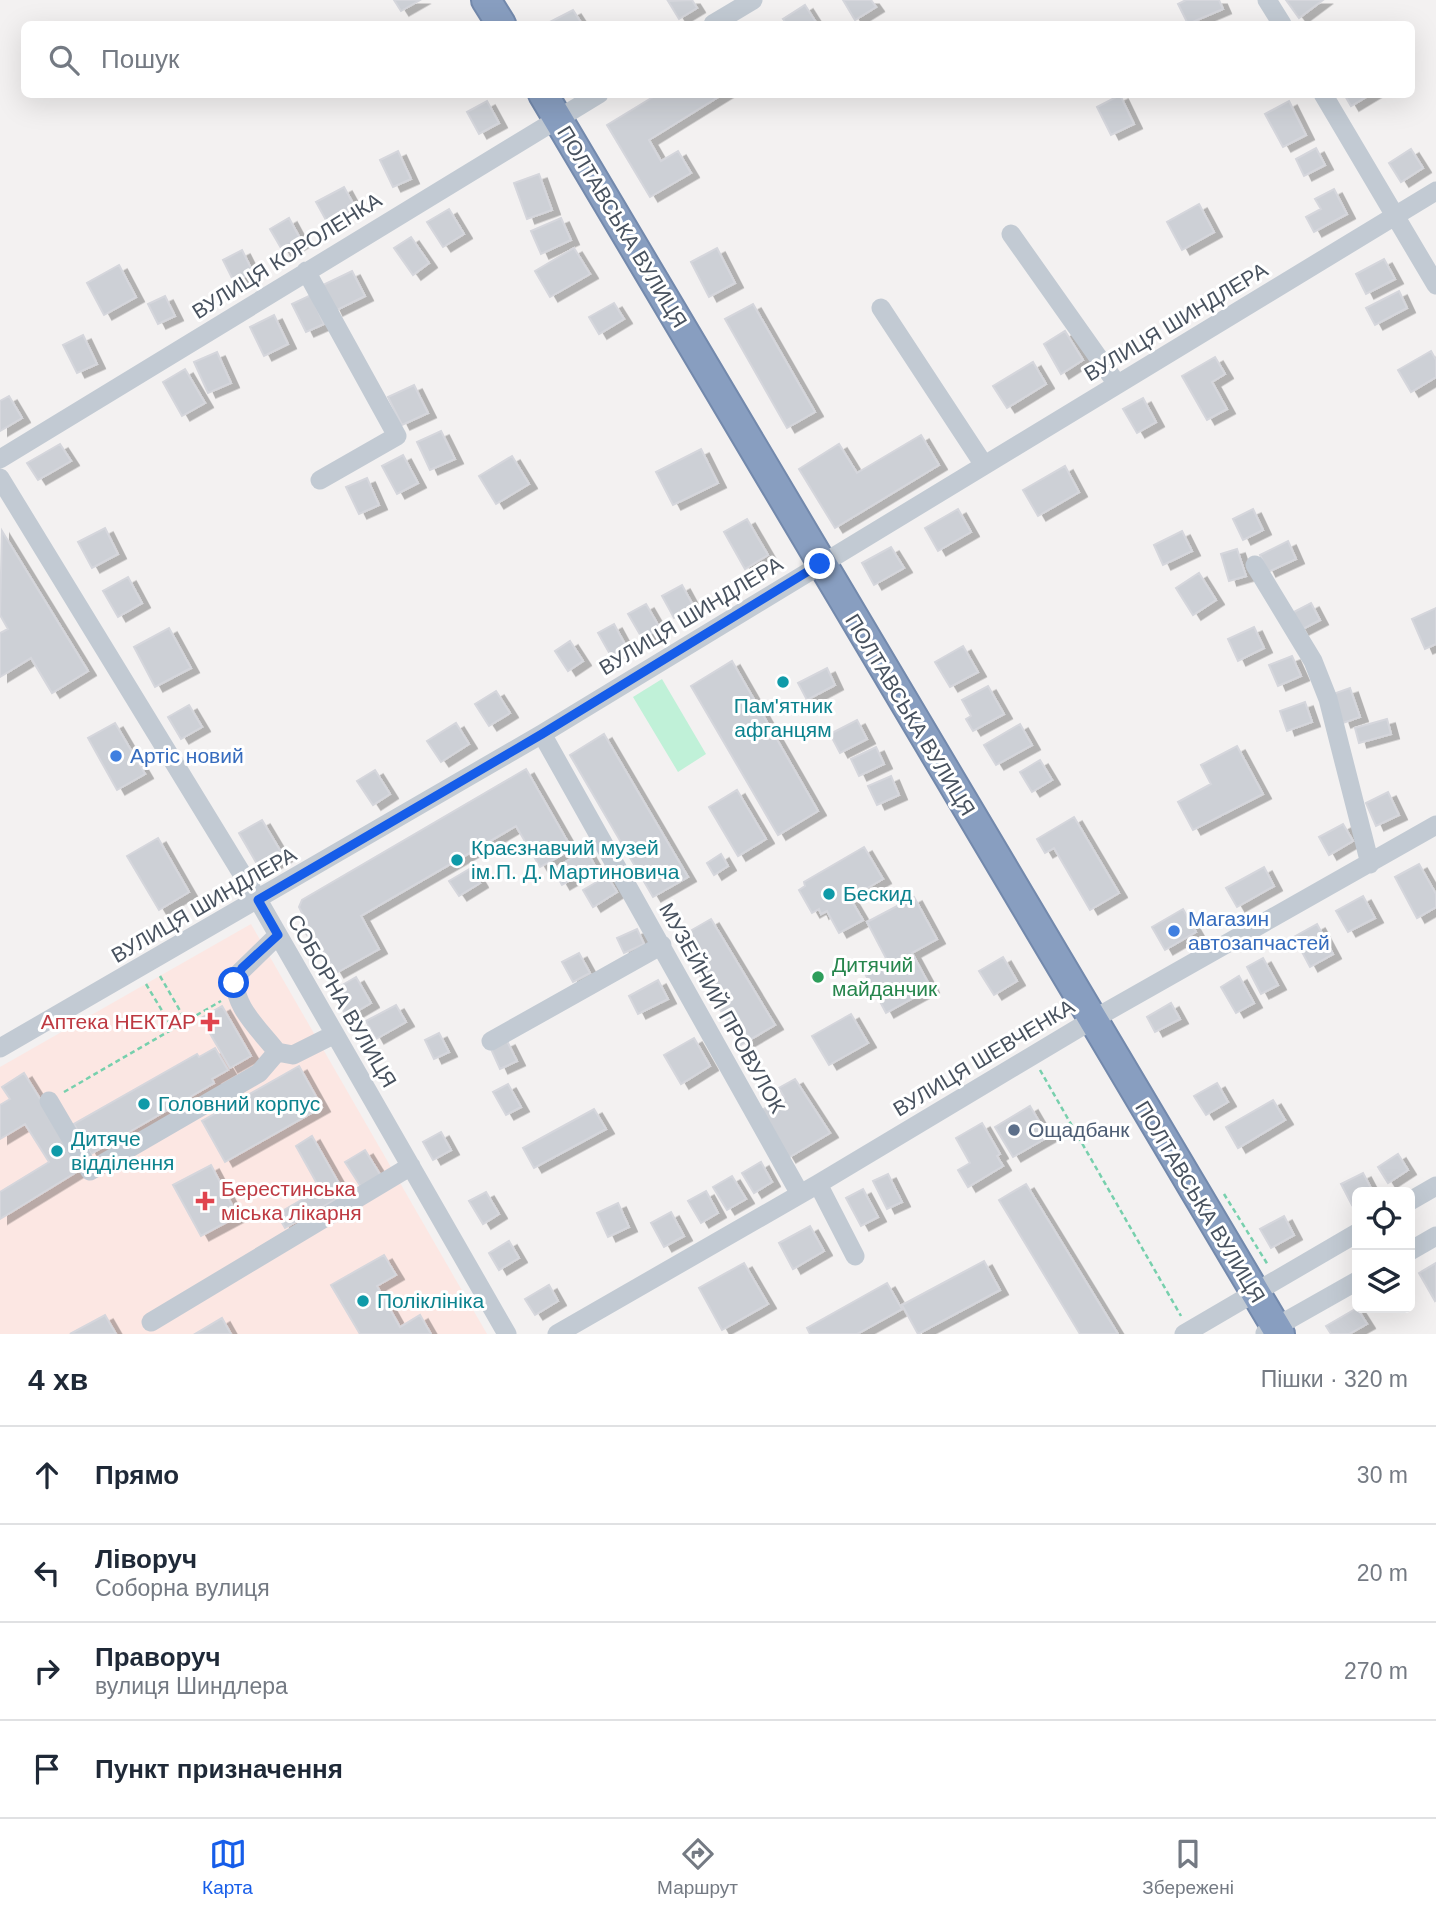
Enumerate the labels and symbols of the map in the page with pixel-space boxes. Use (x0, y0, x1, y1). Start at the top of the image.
street label: ПОЛТАВСЬКА ВУЛИЦЯ (553, 122, 692, 332)
street label: ВУЛИЦЯ КОРОЛЕНКА (188, 188, 385, 323)
street label: ВУЛИЦЯ ШИНДЛЕРА (1080, 258, 1271, 385)
route end (804, 548, 835, 579)
street label: ВУЛИЦЯ ШИНДЛЕРА (595, 552, 786, 679)
street label: ПОЛТАВСЬКА ВУЛИЦЯ (841, 610, 980, 820)
marker: Пам'ятник афганцям (775, 674, 791, 690)
place label: Пам'ятник афганцям (734, 694, 833, 741)
place label: Артіс новий (130, 744, 244, 767)
marker: Артіс новий (108, 748, 124, 764)
place label: Краєзнавчий музей ім.П. Д. Мартиновича (471, 836, 680, 883)
street label: ВУЛИЦЯ ШИНДЛЕРА (107, 842, 300, 967)
marker: Краєзнавчий музей ім.П. Д. Мартиновича (449, 852, 465, 868)
place label: Бескид (843, 882, 912, 905)
marker: Бескид (821, 886, 837, 902)
street label: МУЗЕЙНИЙ ПРОВУЛОК (655, 899, 790, 1117)
place label: Магазин автозапчастей (1188, 907, 1330, 954)
street label: СОБОРНА ВУЛИЦЯ (284, 910, 401, 1091)
marker: Магазин автозапчастей (1166, 923, 1182, 939)
place label: Дитячий майданчик (832, 953, 938, 1000)
route start (218, 967, 249, 998)
marker: Дитячий майданчик (810, 969, 826, 985)
street label: ВУЛИЦЯ ШЕВЧЕНКА (889, 994, 1078, 1121)
place label: Аптека НЕКТАР (41, 1010, 196, 1033)
marker: Аптека НЕКТАР (202, 1014, 218, 1030)
place label: Головний корпус (158, 1092, 320, 1115)
marker: Головний корпус (136, 1096, 152, 1112)
street label: ПОЛТАВСЬКА ВУЛИЦЯ (1131, 1097, 1270, 1307)
place label: Ощадбанк (1028, 1118, 1130, 1141)
marker: Ощадбанк (1006, 1122, 1022, 1138)
place label: Дитяче відділення (71, 1127, 175, 1174)
marker: Дитяче відділення (49, 1143, 65, 1159)
place label: Берестинська міська лікарня (221, 1177, 362, 1224)
marker: Берестинська міська лікарня (195, 1191, 215, 1211)
place label: Поліклініка (377, 1289, 484, 1312)
marker: Поліклініка (355, 1293, 371, 1309)

